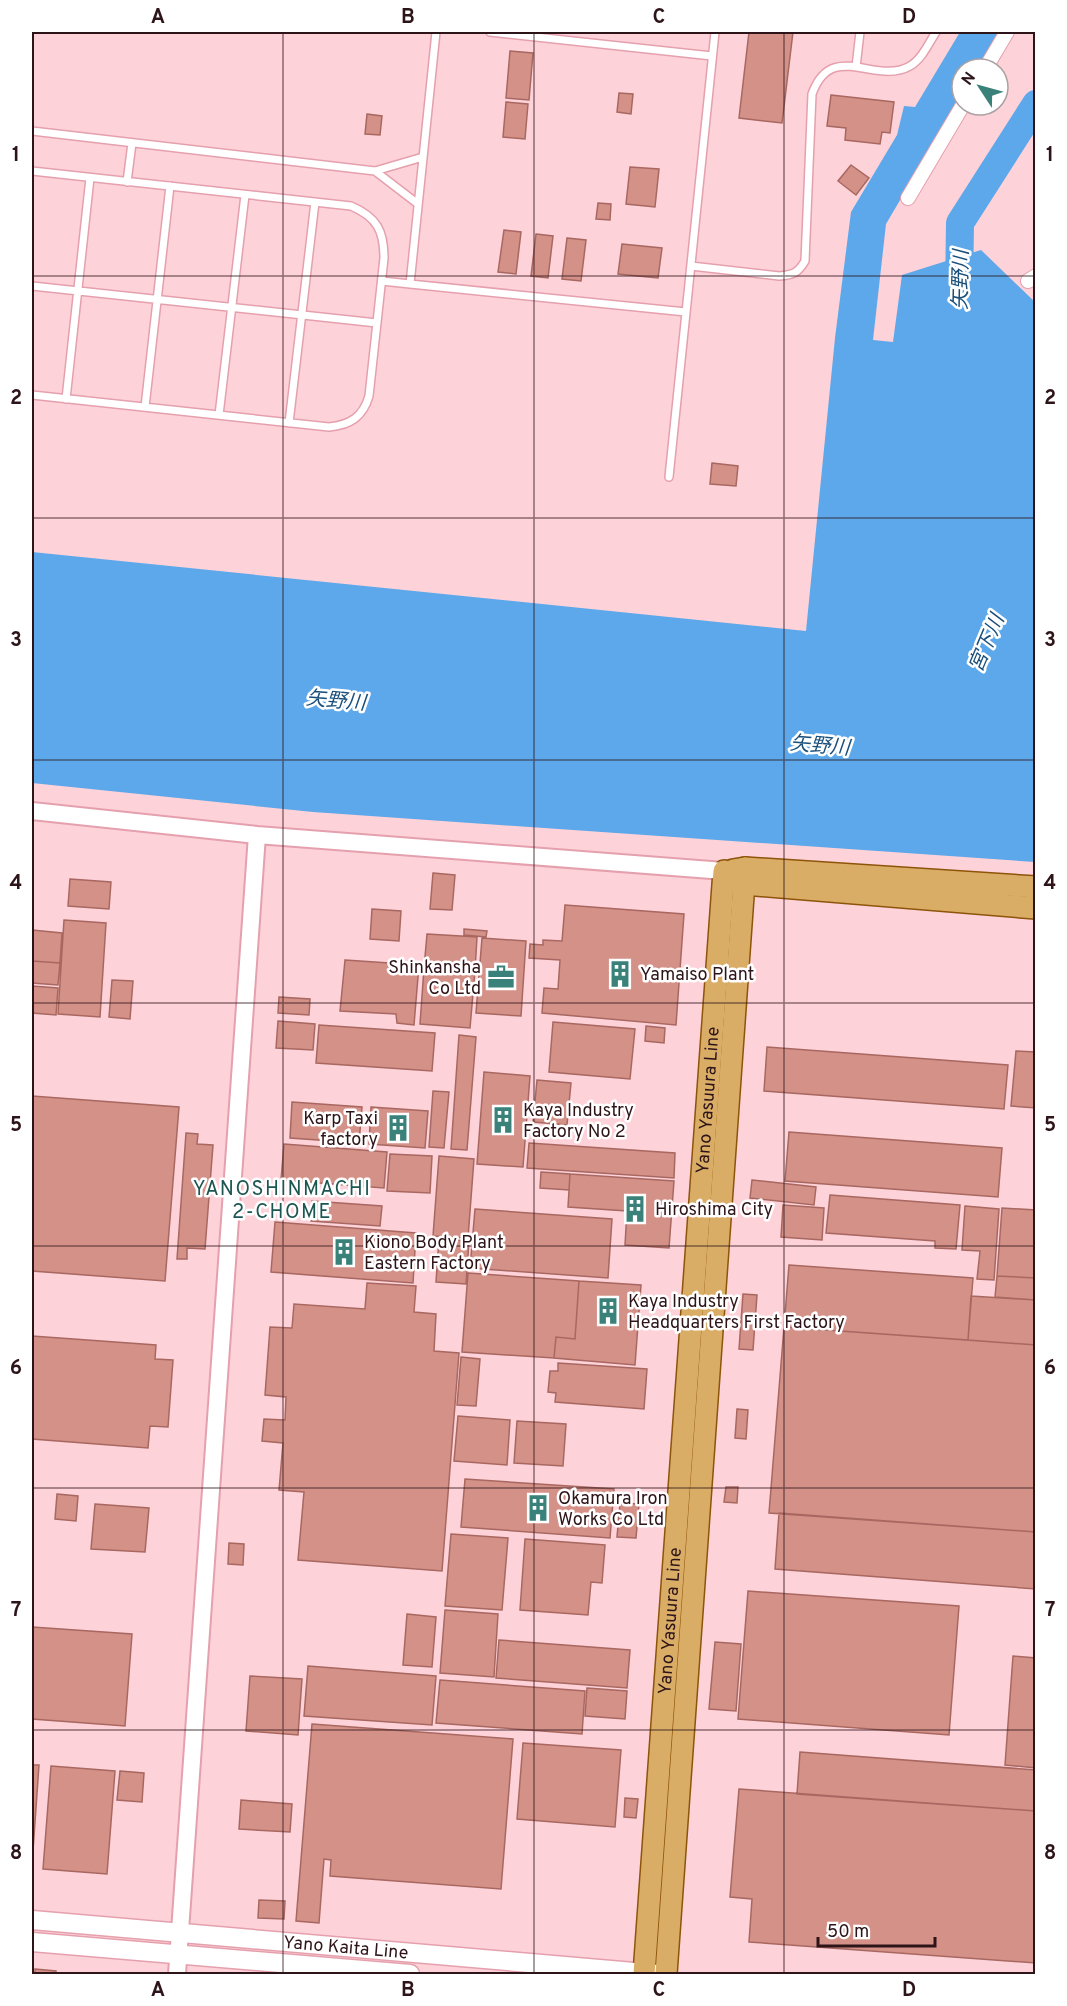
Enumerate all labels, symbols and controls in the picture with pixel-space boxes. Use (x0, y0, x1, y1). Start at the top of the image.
text: A (151, 5, 165, 31)
text: B (401, 5, 415, 31)
text: C (653, 5, 665, 31)
text: D (902, 5, 916, 31)
north arrow (950, 57, 1010, 117)
text: N (958, 69, 981, 90)
text: 1 (12, 143, 20, 169)
text: 1 (1046, 143, 1054, 169)
water label: 矢野川 (948, 248, 976, 310)
text: 2 (10, 386, 22, 412)
text: 2 (1044, 386, 1056, 412)
water label: 宮下川 (964, 609, 1012, 676)
text: 3 (10, 628, 22, 654)
text: 3 (1044, 628, 1056, 654)
water label: 矢野川 (305, 686, 369, 718)
water label: 矢野川 (789, 731, 853, 763)
text: 4 (10, 871, 22, 897)
text: 4 (1044, 871, 1056, 897)
place label: Shinkansha Co Ltd (388, 957, 481, 1001)
building icon: Yamaiso Plant (605, 959, 635, 989)
office icon: Shinkansha Co Ltd (486, 962, 516, 992)
place label: Yamaiso Plant (640, 964, 754, 987)
street label: Yano Yasuura Line (692, 1026, 726, 1175)
place label: Kaya Industry Factory No 2 (523, 1100, 634, 1144)
building icon: Kaya Industry Factory No 2 (488, 1105, 518, 1135)
place label: Karp Taxi factory (303, 1108, 378, 1152)
text: 5 (10, 1113, 22, 1139)
building icon: Karp Taxi factory (383, 1113, 413, 1143)
text: 5 (1044, 1113, 1056, 1139)
district label: YANOSHINMACHI 2-CHOME (193, 1177, 371, 1226)
building icon: Hiroshima City (620, 1194, 650, 1224)
place label: Hiroshima City (655, 1199, 773, 1222)
place label: Kiono Body Plant Eastern Factory (364, 1232, 504, 1276)
building icon: Kiono Body Plant Eastern Factory (329, 1237, 359, 1267)
place label: Kaya Industry Headquarters First Factory (628, 1291, 845, 1335)
building icon: Kaya Industry Headquarters First Factory (593, 1296, 623, 1326)
text: 6 (10, 1356, 22, 1382)
text: 6 (1044, 1356, 1056, 1382)
place label: Okamura Iron Works Co Ltd (558, 1488, 668, 1532)
building icon: Okamura Iron Works Co Ltd (523, 1493, 553, 1523)
street label: Yano Yasuura Line (654, 1547, 688, 1695)
text: 7 (11, 1598, 21, 1624)
text: 7 (1045, 1598, 1055, 1624)
text: 8 (10, 1841, 22, 1867)
text: 8 (1044, 1841, 1056, 1867)
scale bar (818, 1910, 935, 1948)
text: 50 m (827, 1921, 869, 1944)
street label: Yano Kaita Line (282, 1932, 409, 1965)
text: A (151, 1978, 165, 2004)
text: B (401, 1978, 415, 2004)
text: C (653, 1978, 665, 2004)
text: D (902, 1978, 916, 2004)

